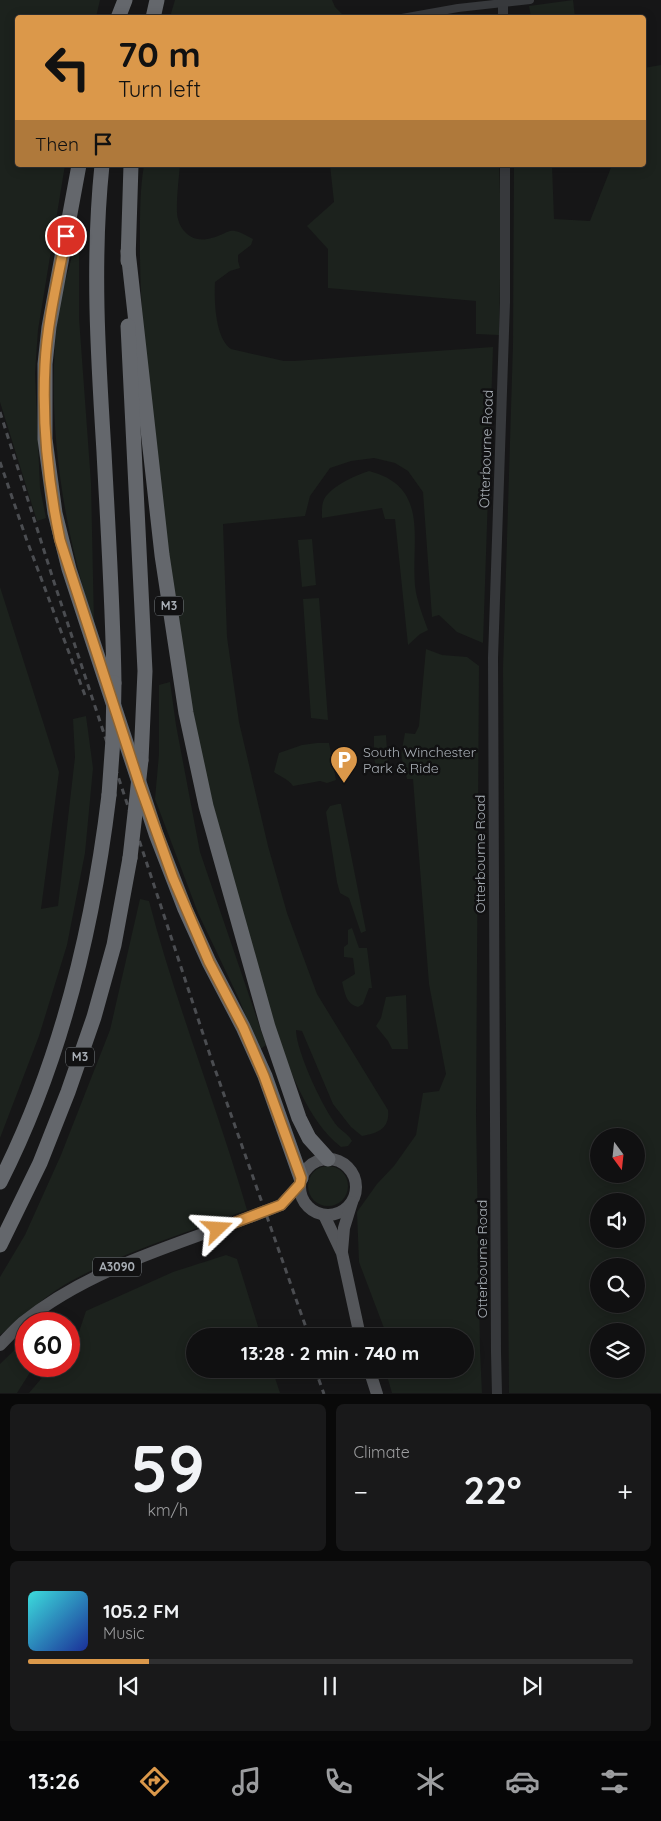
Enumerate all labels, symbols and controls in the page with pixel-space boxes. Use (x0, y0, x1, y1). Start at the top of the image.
text: 70 m (118, 32, 201, 76)
icon: left (35, 35, 100, 100)
text: Turn left (118, 75, 201, 103)
icon: arrive (89, 130, 117, 158)
text: Then (35, 132, 79, 156)
pin (45, 215, 87, 257)
icon: arrive (52, 222, 80, 250)
street label: Otterbourne Road (475, 390, 497, 508)
road number: M3 (155, 596, 183, 616)
place label: South Winchester Park & Ride (363, 743, 477, 777)
parking icon: South Winchester Park & Ride (329, 745, 359, 784)
street label: Otterbourne Road (471, 795, 489, 913)
road number: M3 (66, 1048, 94, 1066)
north arrow (590, 1128, 645, 1182)
map controls (590, 1128, 645, 1378)
button: sound (590, 1193, 645, 1248)
street label: Otterbourne Road (473, 1200, 491, 1318)
position arrow (191, 1202, 243, 1254)
road number: A3090 (93, 1258, 141, 1276)
button: search (590, 1258, 645, 1313)
speed limit sign: 60 (15, 1312, 80, 1377)
button: layers (590, 1323, 645, 1378)
text: 13:28 · 2 min · 740 m (241, 1341, 419, 1365)
text: 59 (131, 1427, 205, 1508)
text: Climate (354, 1442, 410, 1462)
text: 22° (464, 1466, 522, 1514)
text: − (354, 1474, 368, 1509)
text: + (617, 1474, 633, 1509)
text: km/h (147, 1500, 188, 1520)
text: 105.2 FM (103, 1599, 179, 1623)
text: Music (103, 1623, 145, 1643)
icon: previous (115, 1672, 143, 1700)
icon: pause (316, 1672, 344, 1700)
icon: next (518, 1672, 546, 1700)
icon: directions (137, 1764, 172, 1799)
icon: music (229, 1764, 264, 1799)
icon: phone (321, 1764, 356, 1799)
icon: climate (413, 1764, 448, 1799)
icon: car (505, 1764, 540, 1799)
icon: filters (597, 1764, 632, 1799)
text: 13:26 (29, 1767, 80, 1795)

